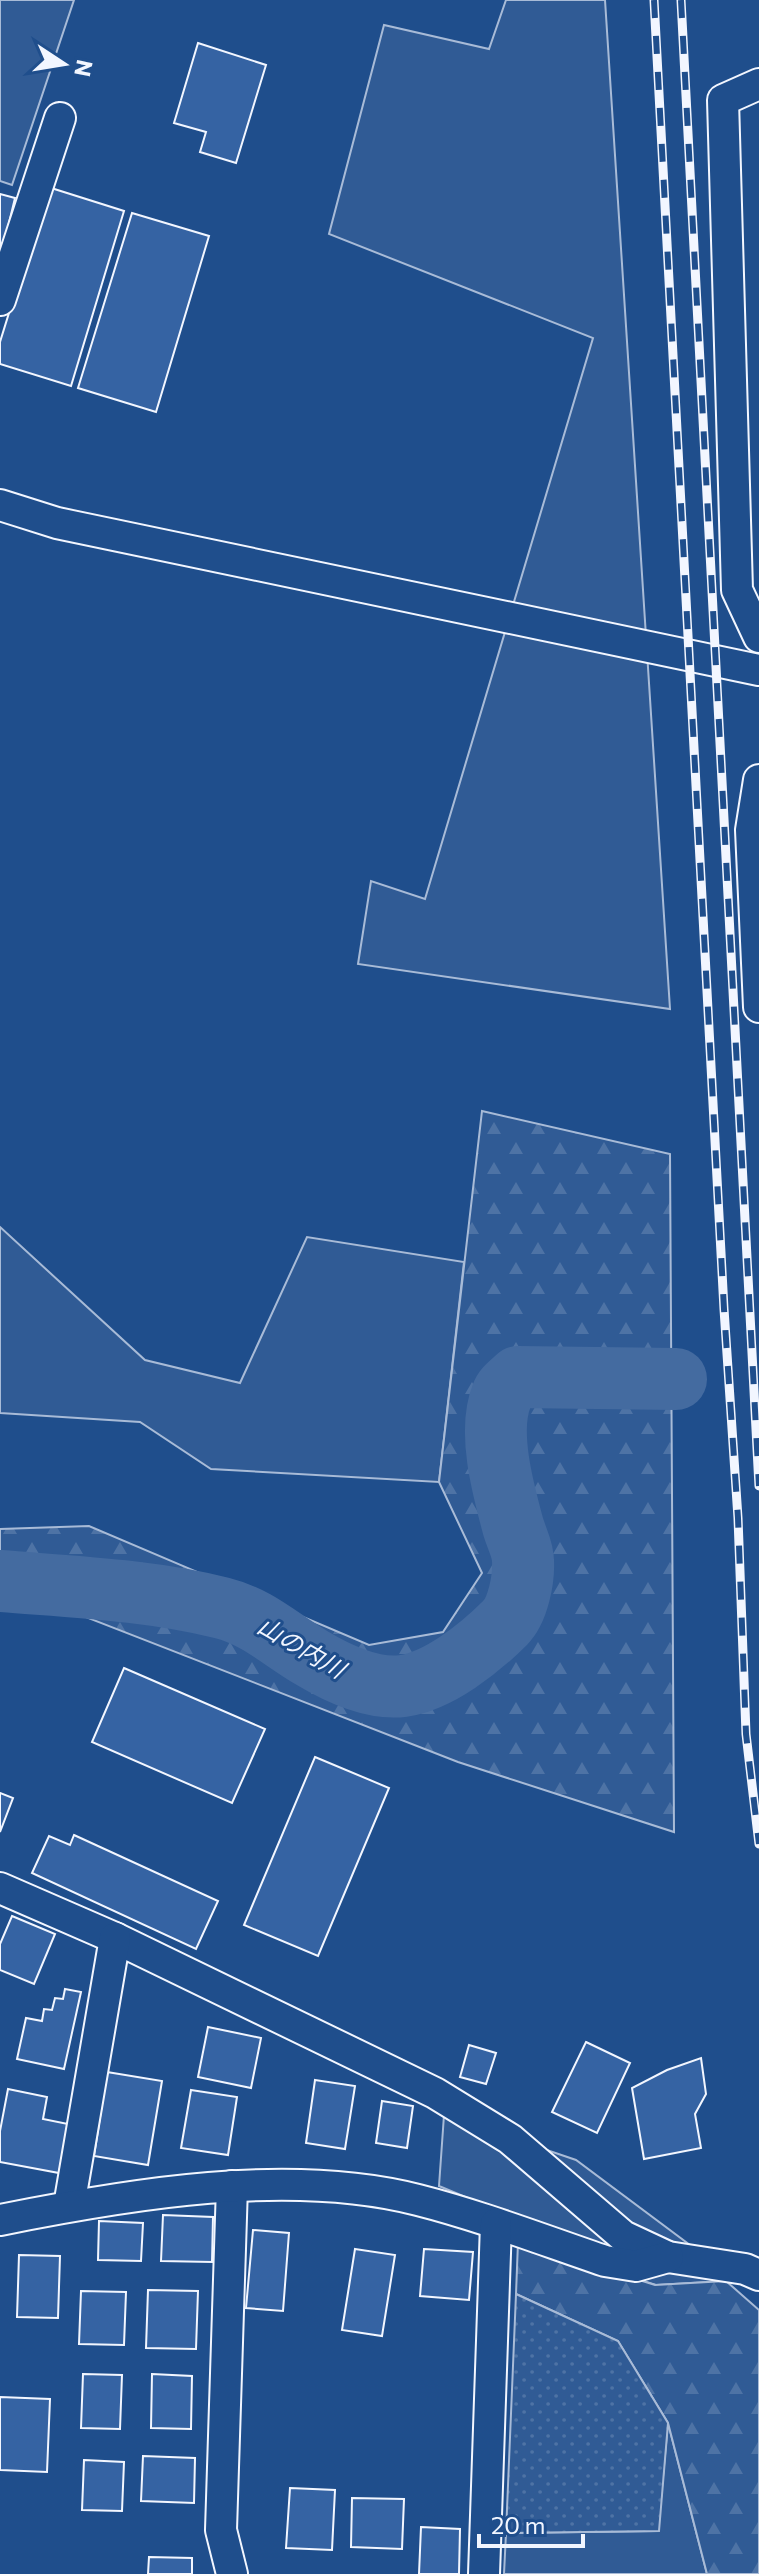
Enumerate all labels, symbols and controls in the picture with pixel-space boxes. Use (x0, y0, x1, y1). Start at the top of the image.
north arrow (24, 24, 104, 104)
text: N (69, 57, 99, 79)
water label: 山の内川 (253, 1610, 353, 1685)
scale bar (479, 2498, 583, 2548)
text: 20 m (491, 2510, 545, 2539)

